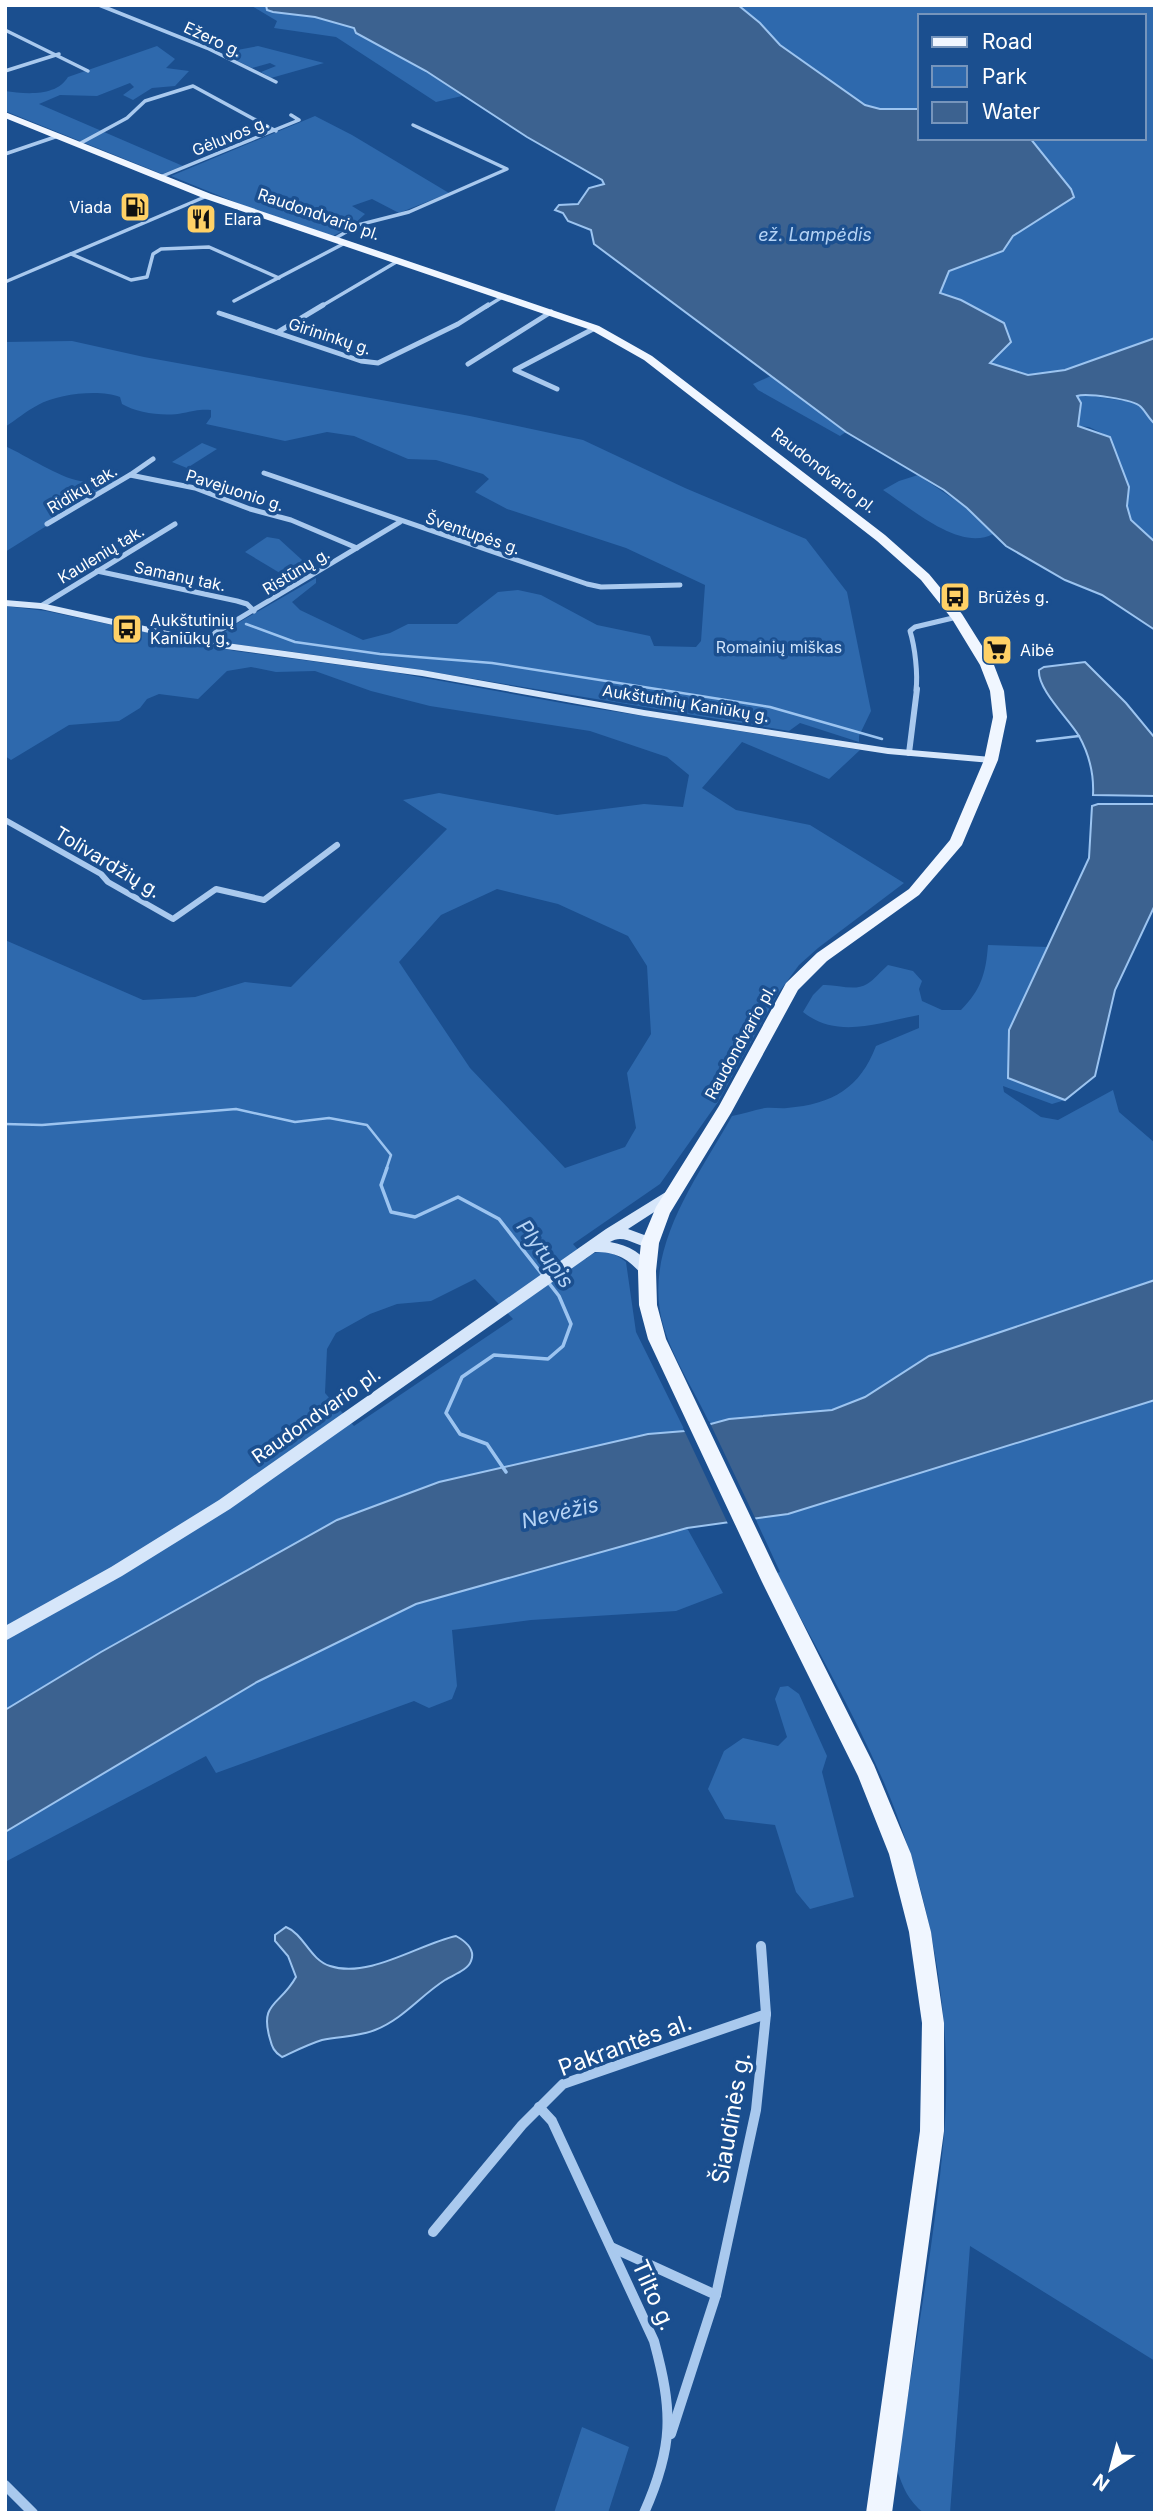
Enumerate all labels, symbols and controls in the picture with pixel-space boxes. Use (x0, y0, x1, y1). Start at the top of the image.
legend (918, 14, 1146, 140)
street label: Ežero g. (181, 17, 245, 61)
text: Road (982, 29, 1033, 54)
text: Park (982, 64, 1027, 89)
text: Water (982, 99, 1040, 124)
street label: Gėluvos g. (189, 112, 271, 160)
street label: Raudondvario pl. (255, 184, 383, 244)
fuel station icon: Viada (118, 190, 152, 224)
place label: Viada (69, 197, 112, 217)
restaurant icon: Elara (184, 202, 218, 236)
place label: Elara (224, 209, 261, 229)
water label: ež. Lampėdis (758, 224, 872, 245)
street label: Girininkų g. (286, 313, 374, 359)
street label: Raudondvario pl. (767, 423, 881, 517)
street label: Ridikų tak. (43, 460, 121, 518)
street label: Pavejuonio g. (184, 465, 286, 515)
street label: Šventupės g. (423, 507, 523, 559)
street label: Kaulenių tak. (54, 520, 148, 588)
street label: Ristūnų g. (259, 543, 333, 599)
street label: Samanų tak. (132, 557, 228, 595)
bus stop icon: Brūžės g. (938, 580, 972, 614)
place label: Brūžės g. (978, 587, 1049, 607)
place label: Aukštutinių Kaniūkų g. (150, 610, 234, 648)
bus stop icon: Aukštutinių Kaniūkų g. (110, 612, 144, 646)
supermarket icon: Aibė (980, 633, 1014, 667)
park label: Romainių miškas (716, 637, 842, 657)
place label: Aibė (1020, 640, 1054, 660)
street label: Aukštutinių Kaniūkų g. (601, 680, 771, 726)
street label: Tolivardžių g. (50, 822, 165, 903)
street label: Raudondvario pl. (700, 981, 780, 1103)
water label: Plytupis (512, 1215, 579, 1293)
street label: Raudondvario pl. (248, 1362, 385, 1468)
water label: Nevėžis (519, 1492, 601, 1534)
street label: Pakrantės al. (555, 2008, 695, 2082)
street label: Šiaudinės g. (706, 2050, 756, 2186)
street label: Tilto g. (626, 2255, 682, 2335)
north arrow (1076, 2434, 1146, 2504)
text: N (1089, 2469, 1114, 2496)

